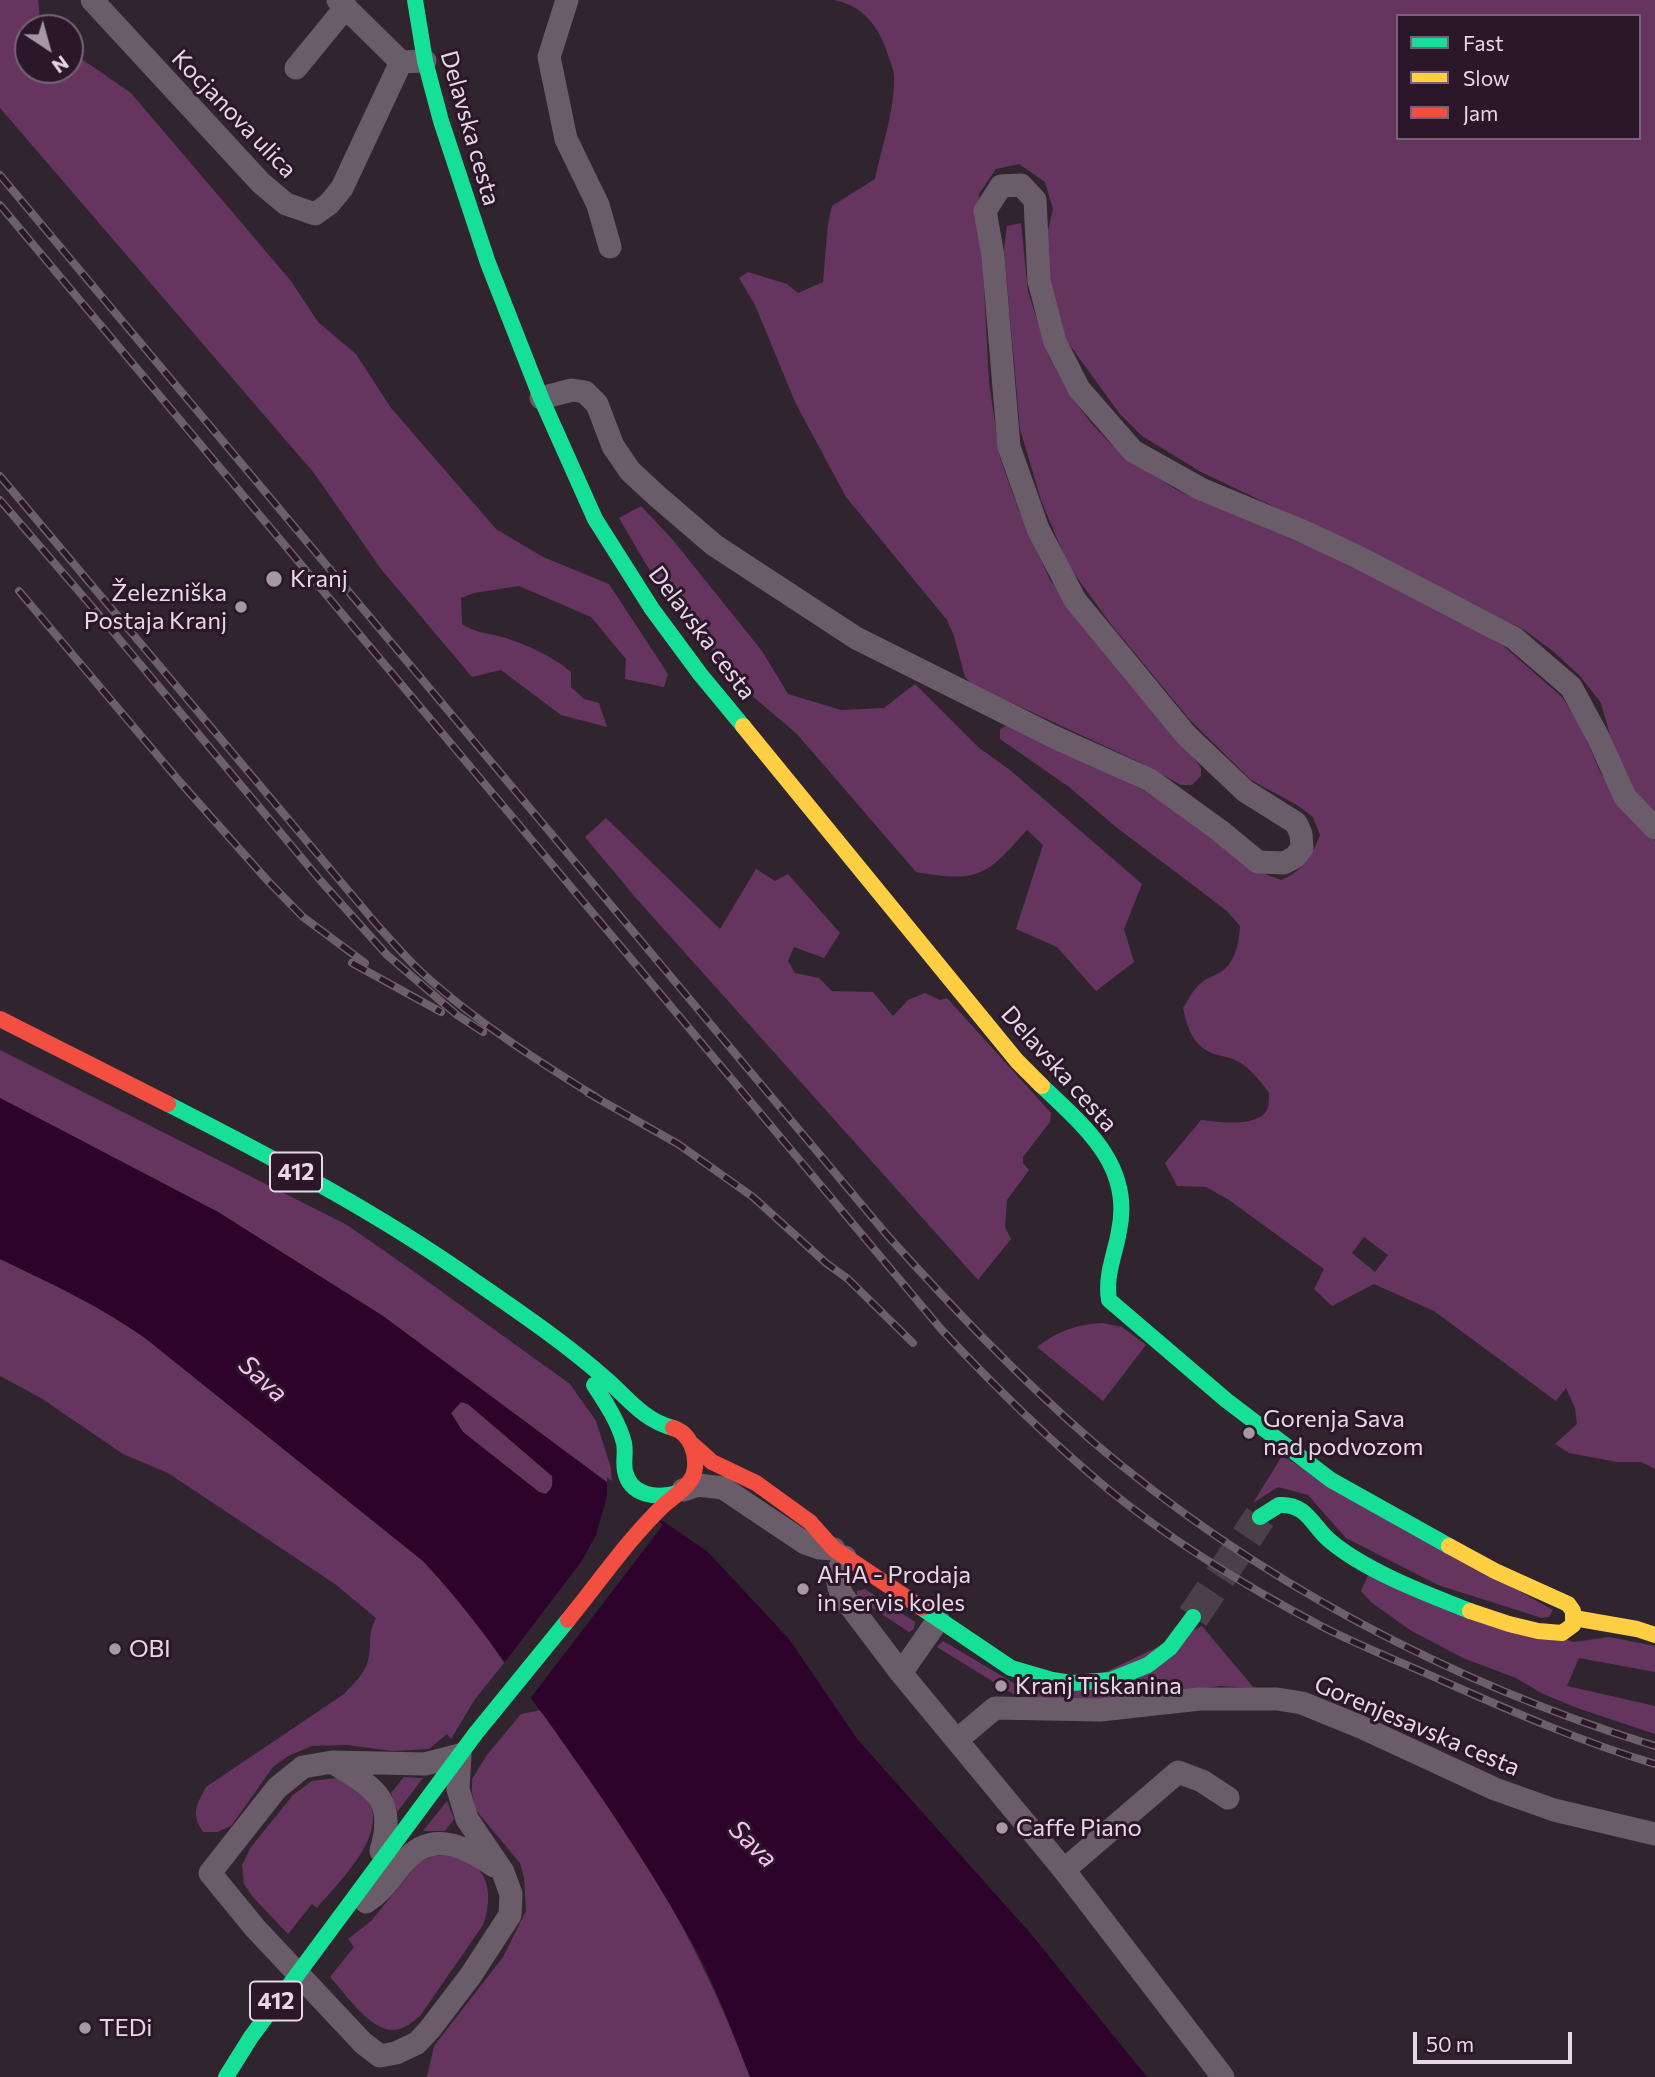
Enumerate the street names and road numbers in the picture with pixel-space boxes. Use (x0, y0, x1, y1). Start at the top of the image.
street label: Kocjanova ulica (166, 44, 302, 184)
street label: Delavska cesta (434, 47, 506, 209)
street label: Delavska cesta (642, 561, 762, 705)
street label: Delavska cesta (995, 1000, 1123, 1138)
road number: 412 (270, 1152, 322, 1191)
street label: Gorenjesavska cesta (1310, 1670, 1524, 1782)
road number: 412 (250, 1982, 302, 2020)

